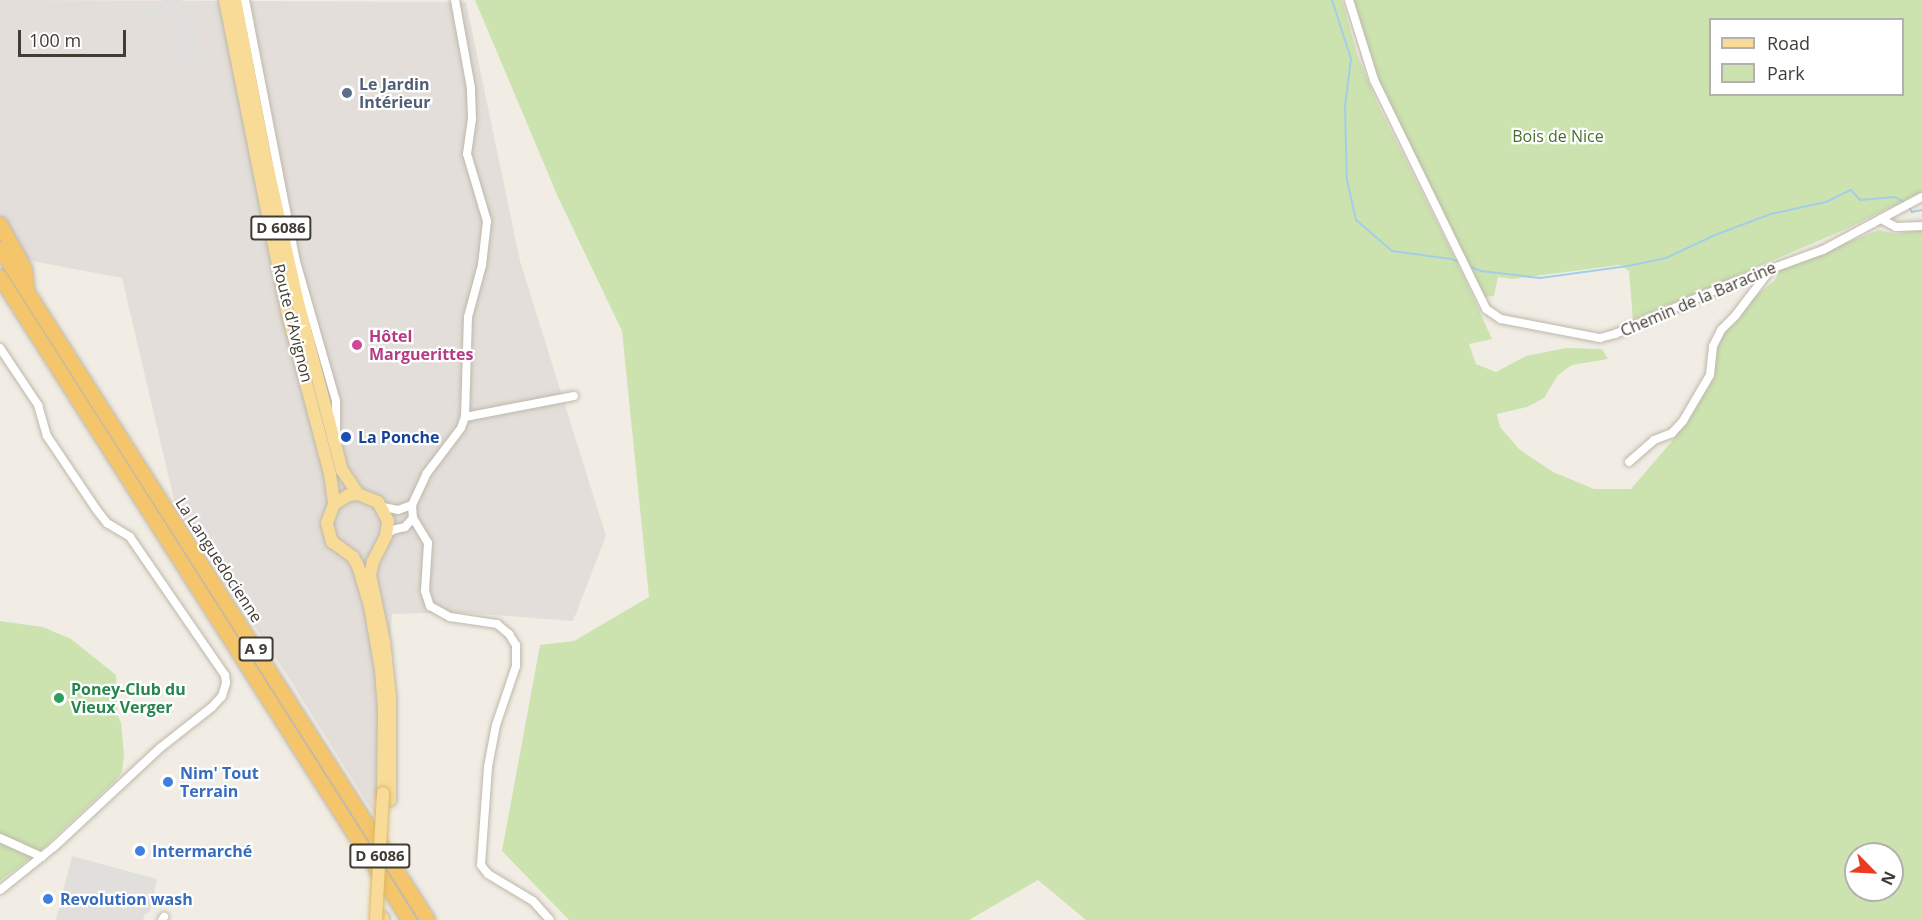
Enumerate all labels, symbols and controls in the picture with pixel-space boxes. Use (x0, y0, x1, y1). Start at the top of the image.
scale bar (21, 18, 129, 56)
legend (1709, 18, 1904, 96)
text: 100 m (29, 28, 81, 52)
text: Road (1767, 31, 1810, 55)
text: Park (1767, 61, 1805, 85)
place label: Le Jardin Intérieur (359, 74, 431, 112)
marker: Le Jardin Intérieur (340, 86, 354, 100)
park label: Bois de Nice (1512, 126, 1604, 146)
road number: D 6086 (250, 216, 312, 240)
street label: Chemin de la Baracine (1617, 258, 1779, 340)
street label: Route d'Avignon (269, 262, 317, 384)
place label: Hôtel Marguerittes (369, 326, 473, 364)
marker: Hôtel Marguerittes (350, 338, 364, 352)
place label: La Ponche (358, 427, 440, 447)
marker: La Ponche (339, 430, 353, 444)
street label: La Languedocienne (172, 494, 266, 626)
road number: A 9 (238, 637, 274, 661)
place label: Poney-Club du Vieux Verger (71, 679, 186, 717)
marker: Poney-Club du Vieux Verger (52, 691, 66, 705)
place label: Nim' Tout Terrain (180, 763, 259, 801)
marker: Nim' Tout Terrain (161, 775, 175, 789)
place label: Intermarché (152, 841, 252, 861)
north arrow (1844, 842, 1904, 902)
marker: Intermarché (133, 844, 147, 858)
road number: D 6086 (348, 844, 412, 868)
text: N (1876, 868, 1901, 889)
place label: Revolution wash (60, 889, 193, 909)
marker: Revolution wash (41, 892, 55, 906)

